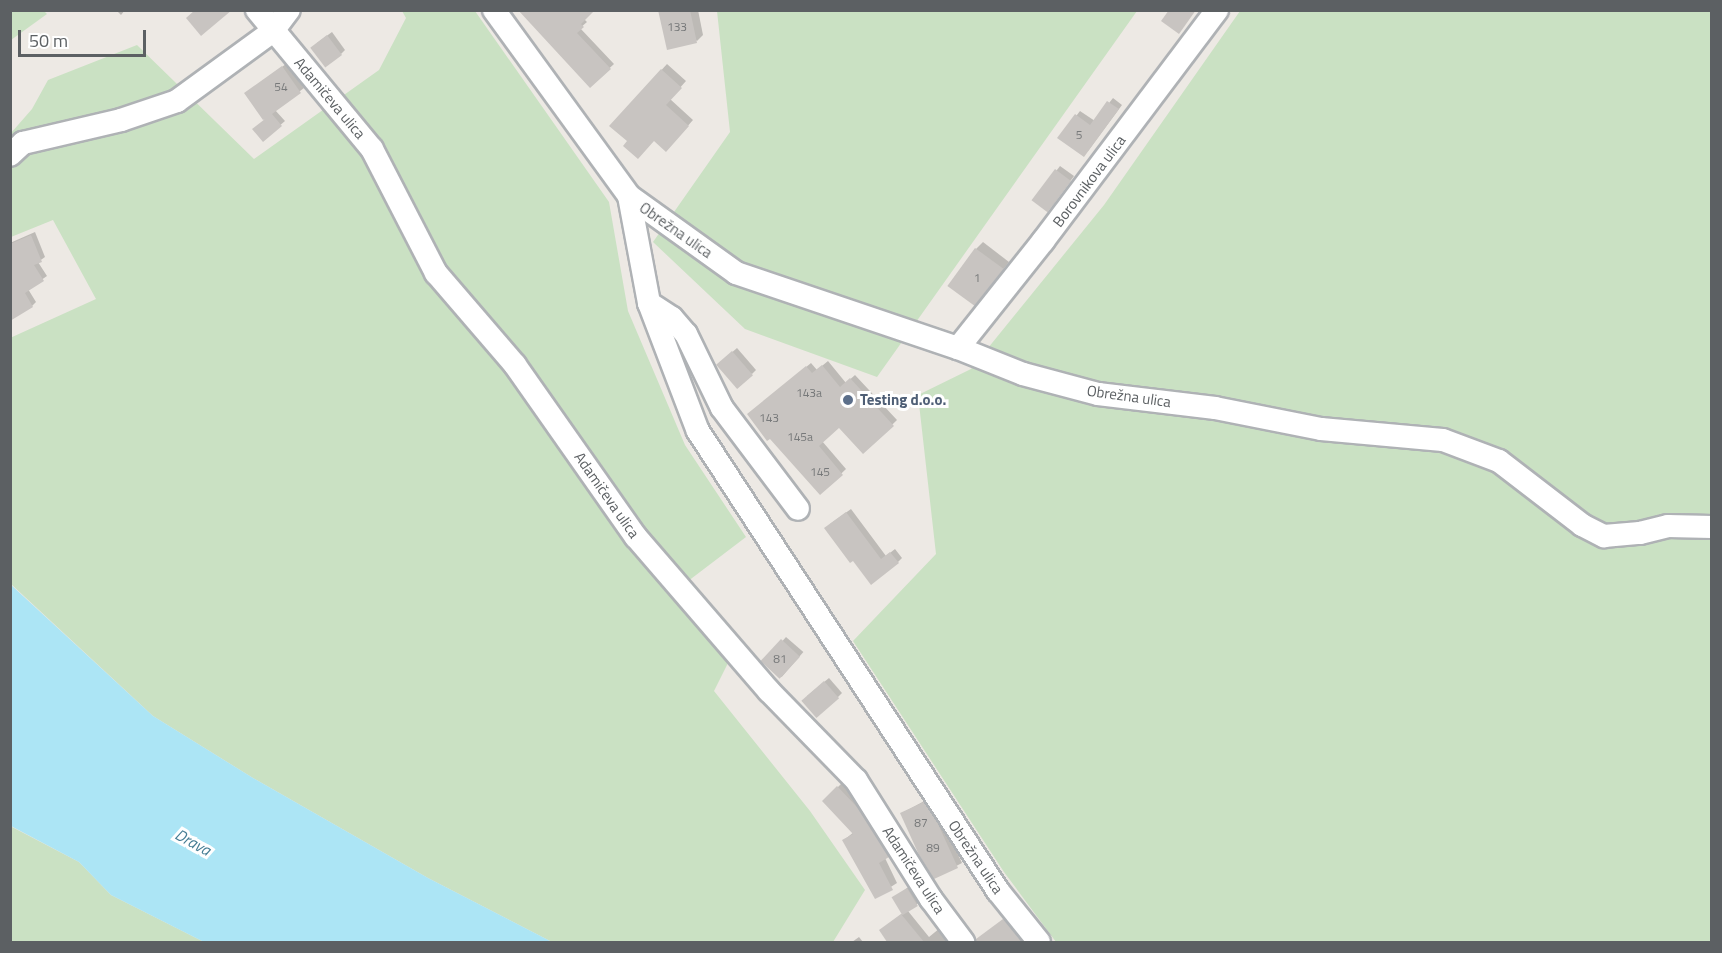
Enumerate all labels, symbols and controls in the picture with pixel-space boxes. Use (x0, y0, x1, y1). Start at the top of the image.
scale bar (21, 18, 148, 56)
house number: 133 (667, 20, 687, 34)
text: 50 m (29, 27, 68, 54)
street label: Adamičeva ulica (291, 54, 369, 142)
house number: 54 (274, 80, 288, 94)
house number: 5 (1076, 128, 1082, 142)
street label: Borovnikova ulica (1049, 132, 1129, 230)
street label: Obrežna ulica (636, 198, 716, 262)
house number: 1 (974, 271, 980, 285)
street label: Obrežna ulica (1086, 381, 1172, 411)
house number: 143a (796, 386, 822, 400)
place label: Testing d.o.o. (860, 391, 946, 409)
marker: Testing d.o.o. (841, 393, 855, 407)
house number: 143 (759, 411, 779, 425)
house number: 145a (787, 430, 813, 444)
street label: Adamičeva ulica (571, 449, 643, 541)
house number: 145 (810, 465, 830, 479)
house number: 81 (773, 652, 787, 666)
house number: 87 (914, 816, 928, 830)
street label: Obrežna ulica (945, 817, 1007, 897)
street label: Adamičeva ulica (879, 823, 949, 917)
water label: Drava (172, 824, 214, 860)
house number: 89 (926, 841, 940, 855)

